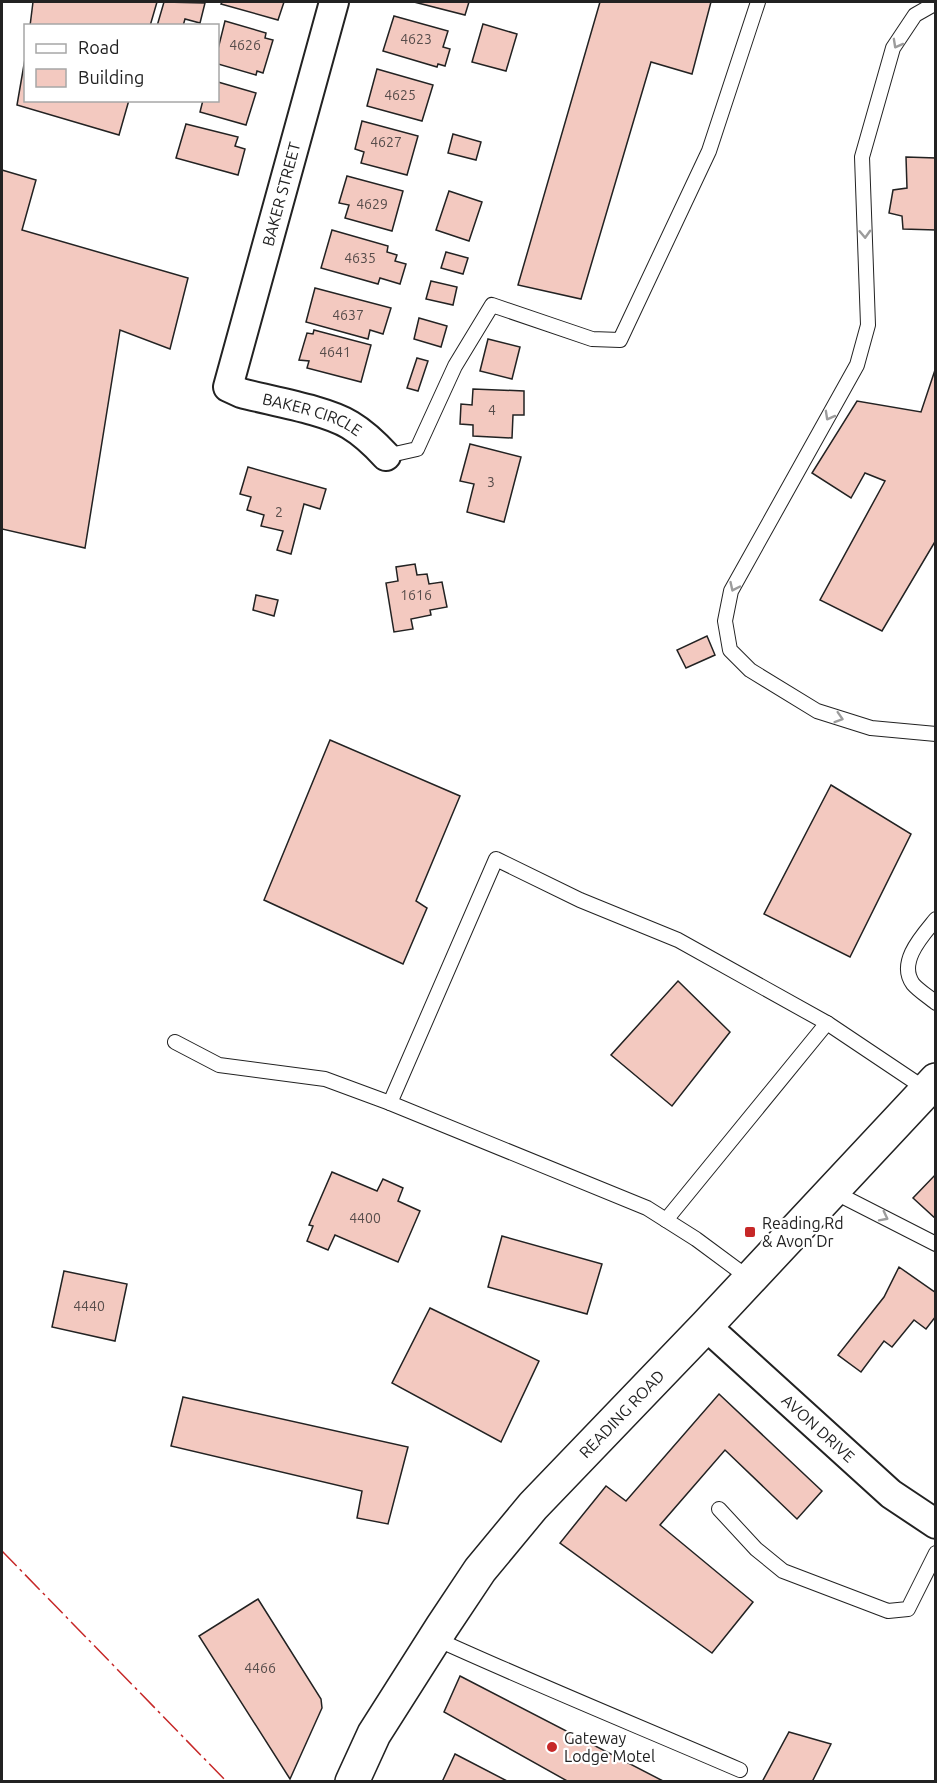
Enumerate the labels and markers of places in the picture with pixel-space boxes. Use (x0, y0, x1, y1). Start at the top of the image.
place label: Reading Rd & Avon Dr (762, 1214, 844, 1250)
marker: Reading Rd & Avon Dr (743, 1225, 757, 1239)
place label: Gateway Lodge Motel (564, 1729, 655, 1765)
marker: Gateway Lodge Motel (545, 1740, 559, 1754)

